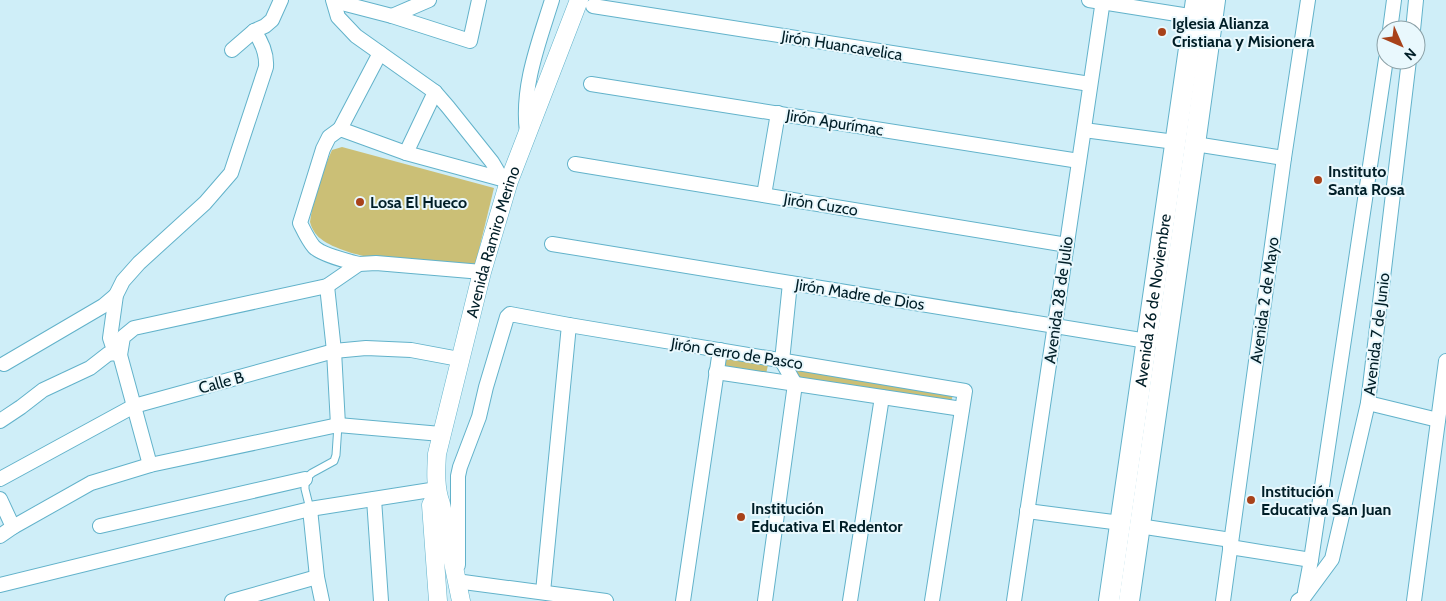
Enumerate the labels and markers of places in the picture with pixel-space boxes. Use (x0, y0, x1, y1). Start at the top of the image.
place label: Iglesia Alianza Cristiana y Misionera (1172, 14, 1315, 51)
marker: Iglesia Alianza Cristiana y Misionera (1156, 26, 1168, 38)
place label: Instituto Santa Rosa (1328, 162, 1405, 199)
marker: Instituto Santa Rosa (1312, 174, 1324, 186)
place label: Losa El Hueco (370, 193, 467, 212)
marker: Losa El Hueco (354, 196, 366, 208)
place label: Institución Educativa San Juan (1261, 482, 1391, 519)
marker: Institución Educativa San Juan (1245, 494, 1257, 506)
place label: Institución Educativa El Redentor (751, 499, 903, 536)
marker: Institución Educativa El Redentor (735, 511, 747, 523)

